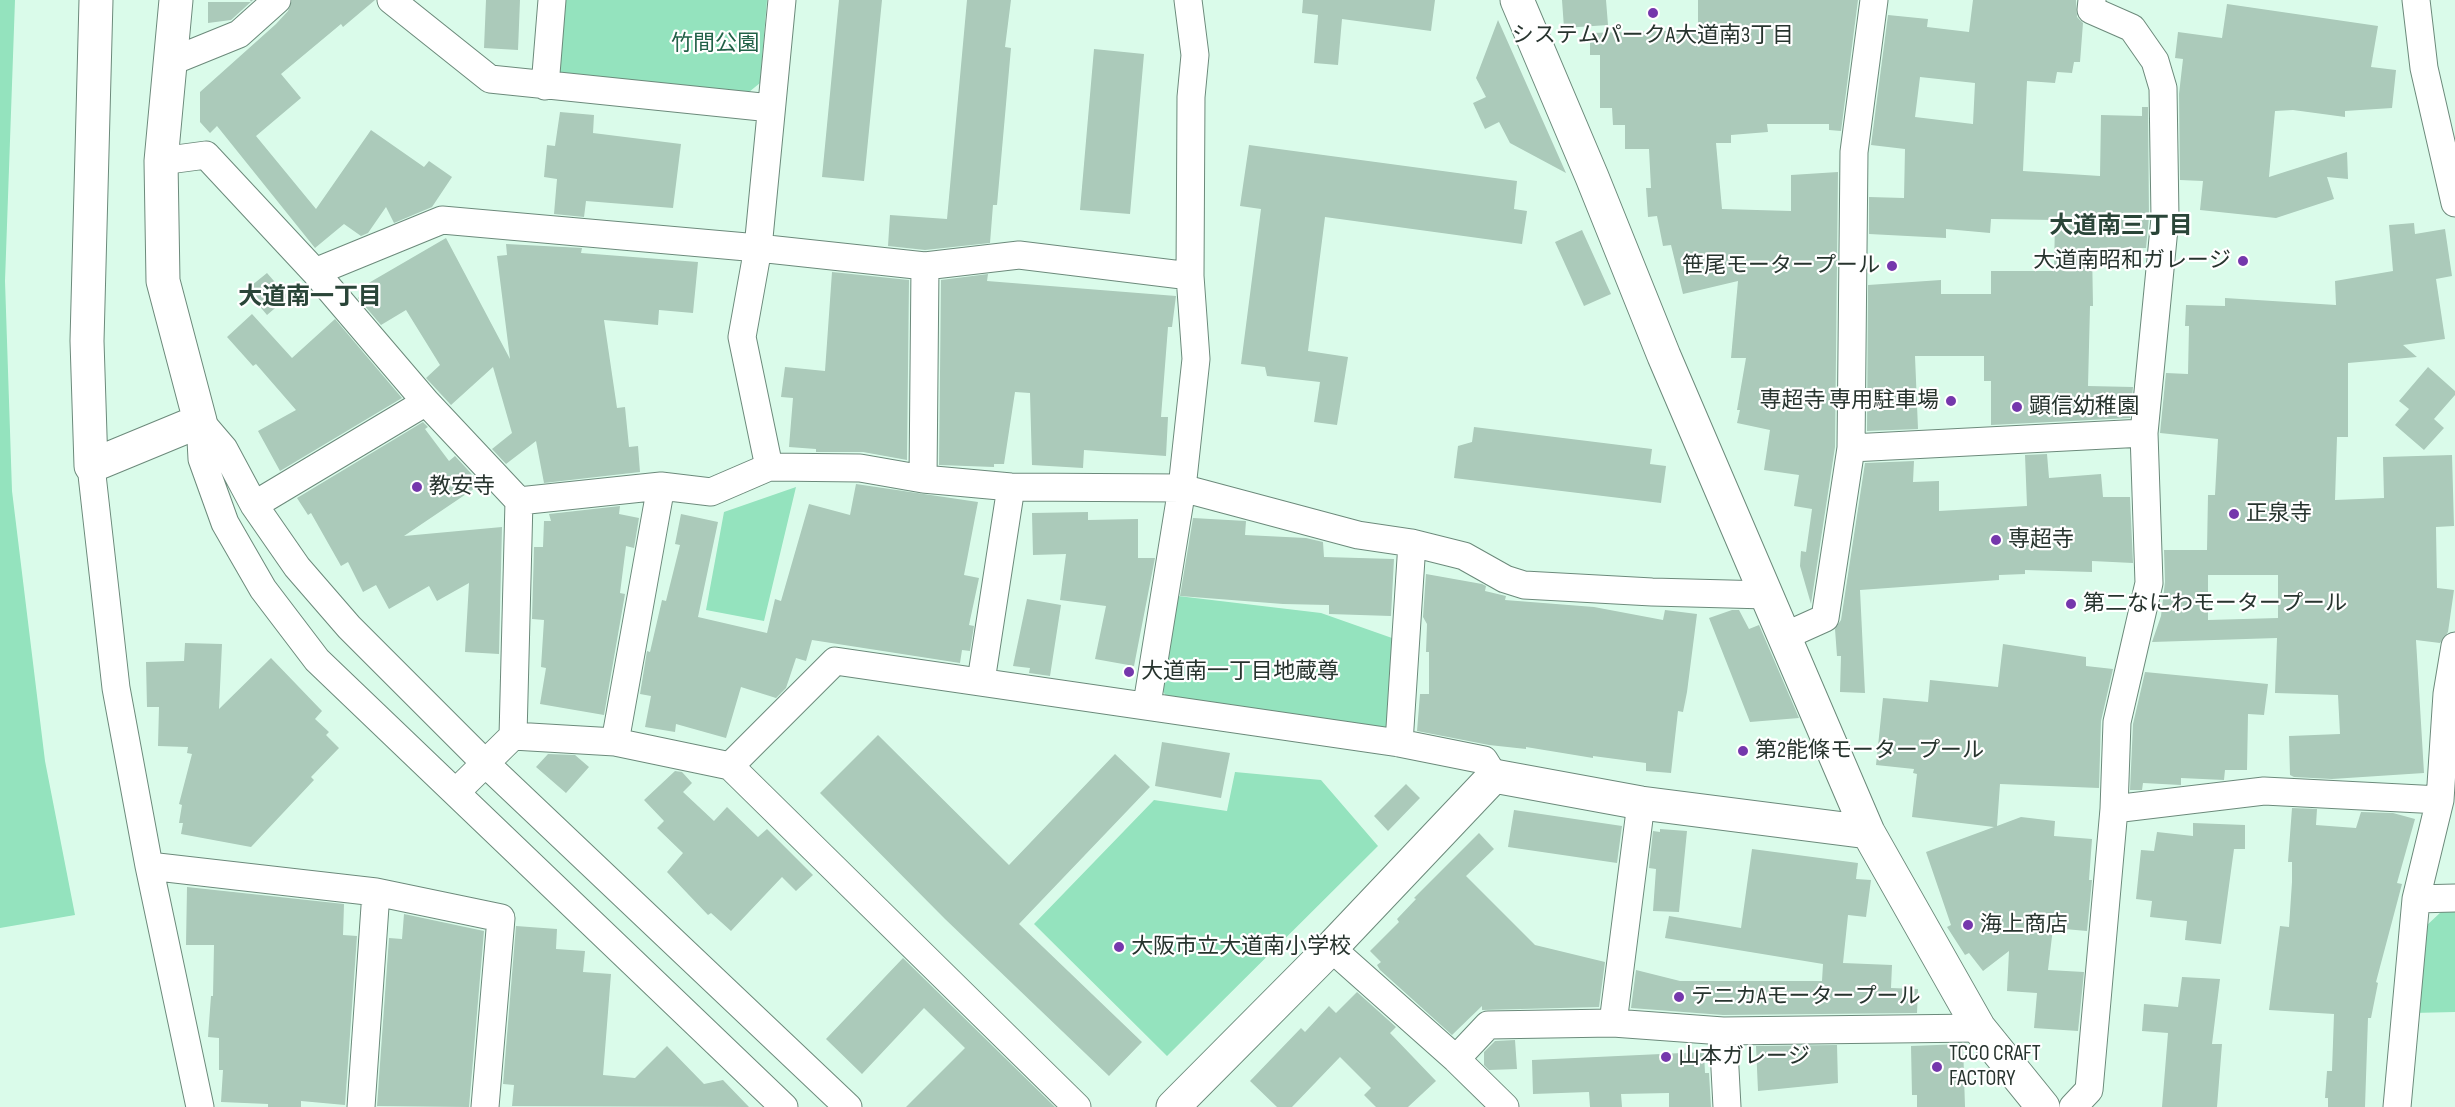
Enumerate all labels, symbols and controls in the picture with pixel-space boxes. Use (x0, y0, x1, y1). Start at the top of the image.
marker: システムパークA大道南3丁目 (1646, 6, 1660, 20)
place label: システムパークA大道南3丁目 (1512, 23, 1794, 49)
park label: 竹間公園 (671, 31, 759, 57)
district label: 大道南三丁目 (2049, 213, 2193, 241)
place label: 大道南昭和ガレージ (2033, 248, 2231, 274)
place label: 笹尾モータープール (1682, 253, 1880, 279)
marker: 大道南昭和ガレージ (2236, 254, 2250, 268)
marker: 笹尾モータープール (1885, 259, 1899, 273)
district label: 大道南一丁目 (238, 284, 382, 312)
place label: 専超寺 専用駐車場 (1760, 388, 1939, 414)
marker: 専超寺 専用駐車場 (1944, 394, 1958, 408)
place label: 顕信幼稚園 (2029, 394, 2139, 420)
marker: 顕信幼稚園 (2010, 400, 2024, 414)
place label: 教安寺 (429, 474, 495, 500)
marker: 教安寺 (410, 480, 424, 494)
place label: 正泉寺 (2246, 501, 2312, 527)
marker: 正泉寺 (2227, 507, 2241, 521)
place label: 専超寺 (2008, 527, 2074, 553)
marker: 専超寺 (1989, 533, 2003, 547)
place label: 第二なにわモータープール (2083, 591, 2347, 617)
marker: 第二なにわモータープール (2064, 597, 2078, 611)
place label: 大道南一丁目地蔵尊 (1141, 659, 1339, 685)
marker: 大道南一丁目地蔵尊 (1122, 665, 1136, 679)
place label: 第2能條モータープール (1755, 738, 1984, 764)
marker: 第2能條モータープール (1736, 744, 1750, 758)
place label: 海上商店 (1980, 912, 2068, 938)
marker: 海上商店 (1961, 918, 1975, 932)
place label: 大阪市立大道南小学校 (1131, 934, 1351, 960)
marker: 大阪市立大道南小学校 (1112, 940, 1126, 954)
place label: テニカAモータープール (1691, 984, 1920, 1010)
marker: テニカAモータープール (1672, 990, 1686, 1004)
place label: TCCO CRAFT FACTORY (1949, 1041, 2041, 1092)
place label: 山本ガレージ (1678, 1044, 1810, 1070)
marker: 山本ガレージ (1659, 1050, 1673, 1064)
marker: TCCO CRAFT FACTORY (1930, 1060, 1944, 1074)

